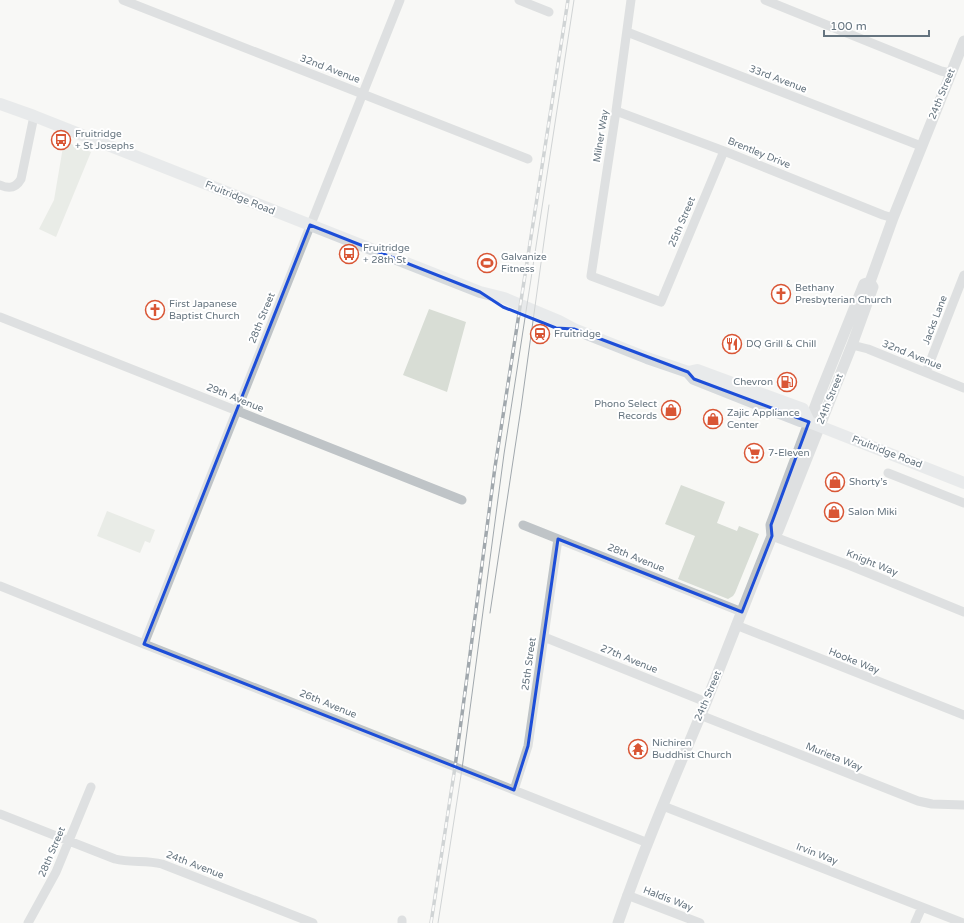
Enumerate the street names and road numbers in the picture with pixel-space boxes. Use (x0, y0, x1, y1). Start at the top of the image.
street label: 32nd Avenue (298, 52, 362, 86)
street label: 33rd Avenue (747, 62, 809, 96)
street label: 24th Street (926, 67, 958, 121)
street label: Milner Way (591, 108, 611, 163)
street label: Brentley Drive (726, 135, 792, 171)
street label: Fruitridge Road (203, 179, 277, 217)
street label: 25th Street (666, 195, 698, 249)
street label: 28th Street (246, 291, 278, 345)
street label: Jacks Lane (920, 293, 950, 346)
street label: 32nd Avenue (880, 338, 944, 373)
street label: 24th Street (814, 372, 846, 426)
street label: 29th Avenue (205, 381, 266, 415)
street label: Fruitridge Road (850, 433, 924, 471)
street label: 28th Avenue (606, 541, 667, 575)
street label: Knight Way (844, 547, 900, 579)
street label: 25th Street (519, 636, 539, 691)
street label: 27th Avenue (599, 642, 660, 676)
street label: Hooke Way (827, 645, 882, 677)
street label: 24th Street (692, 669, 724, 723)
street label: 26th Avenue (298, 687, 359, 721)
street label: Murieta Way (804, 740, 865, 774)
street label: 28th Street (36, 825, 68, 879)
street label: Irvin Way (794, 841, 840, 868)
street label: 24th Avenue (164, 848, 226, 882)
street label: Haldis Way (641, 884, 695, 914)

